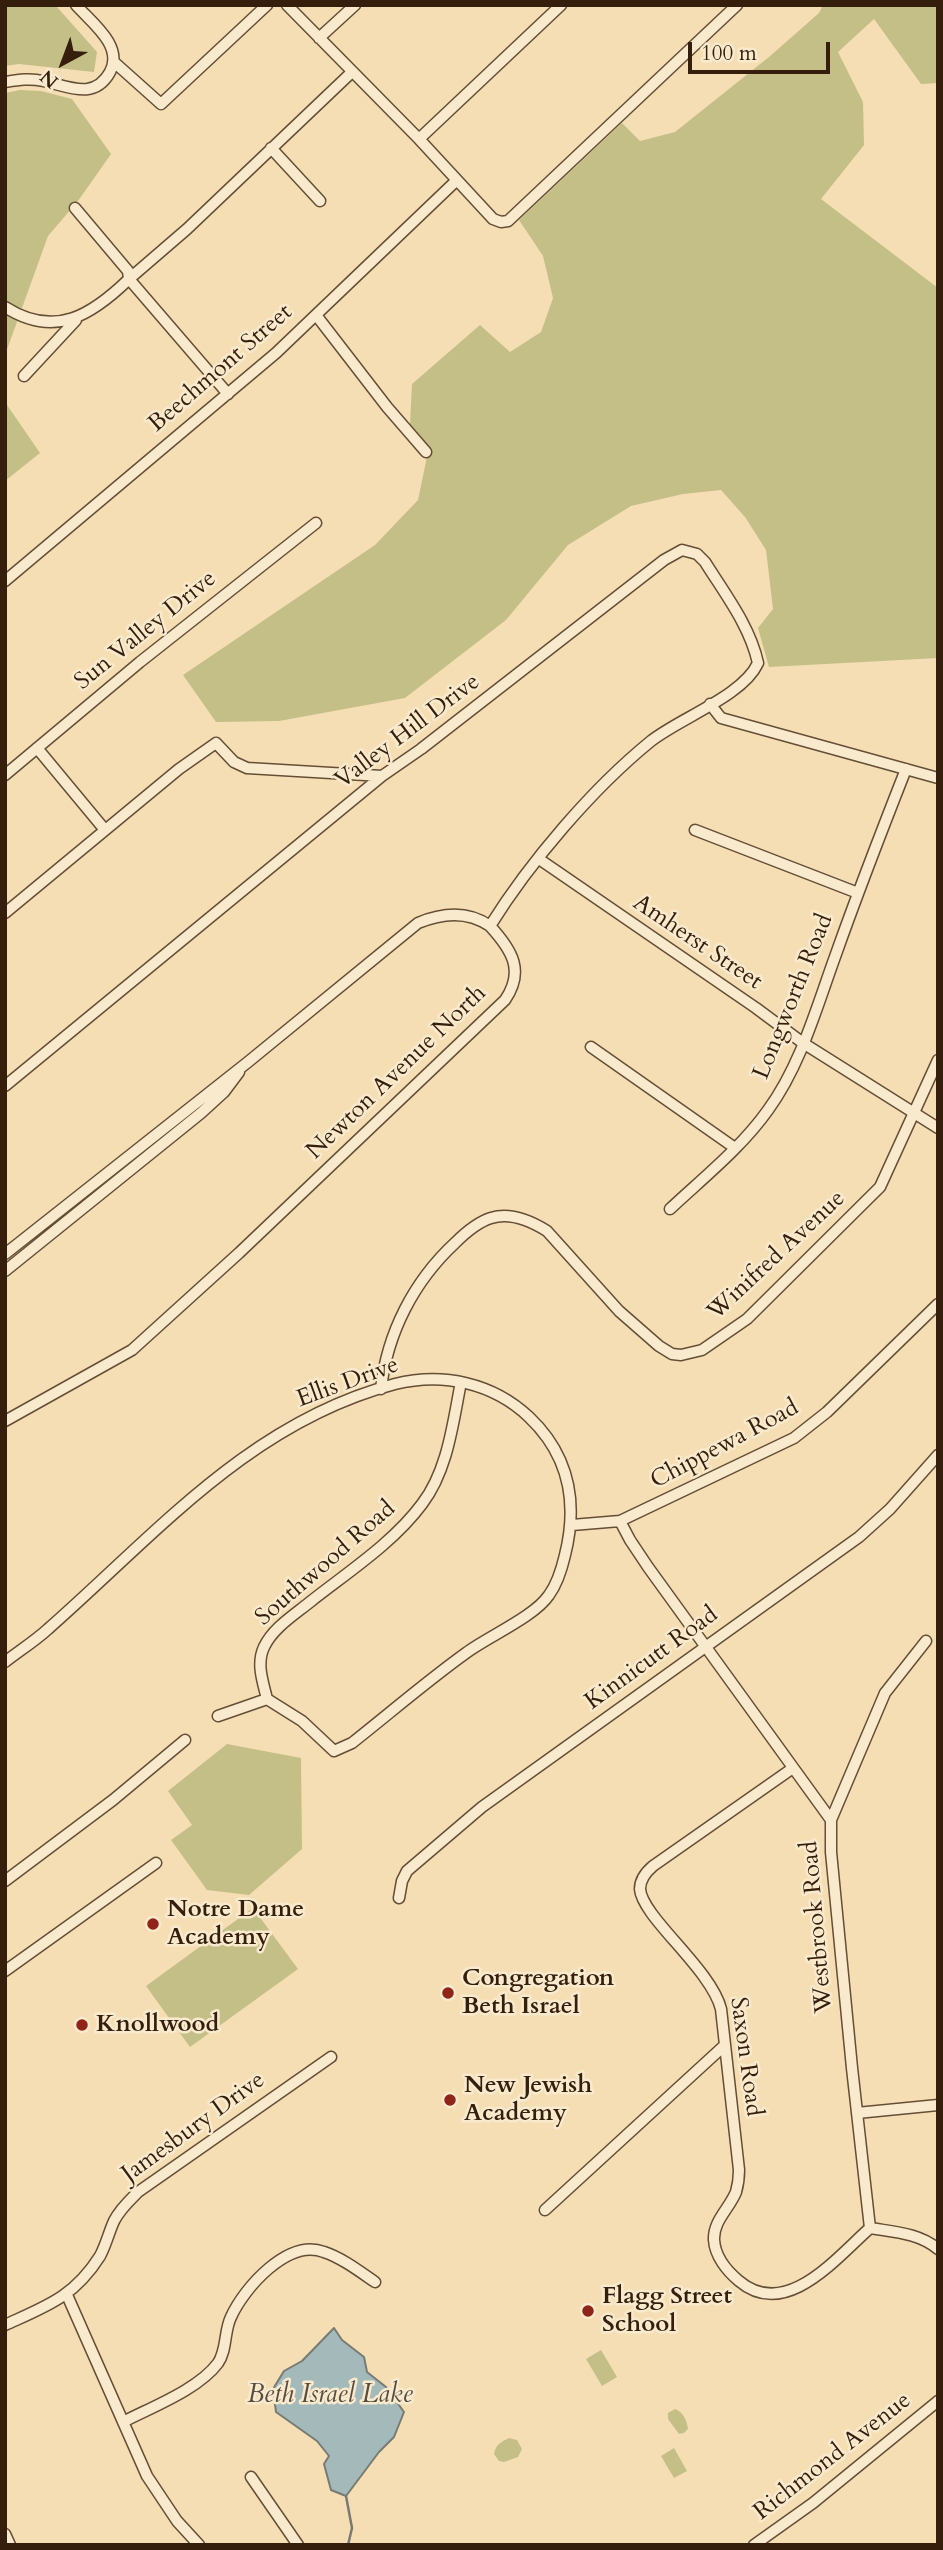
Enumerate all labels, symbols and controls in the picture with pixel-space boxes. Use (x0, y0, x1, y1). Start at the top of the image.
north arrow (28, 28, 98, 98)
scale bar (691, 28, 833, 72)
text: 100 m (701, 39, 757, 68)
text: N (34, 64, 64, 94)
street label: Beechmont Street (143, 299, 299, 439)
street label: Sun Valley Drive (69, 565, 223, 697)
street label: Valley Hill Drive (330, 668, 486, 796)
street label: Amherst Street (627, 889, 767, 997)
street label: Longworth Road (748, 910, 840, 1084)
street label: Newton Avenue North (301, 980, 493, 1166)
street label: Winifred Avenue (702, 1185, 852, 1327)
street label: Ellis Drive (293, 1351, 403, 1415)
street label: Chippewa Road (646, 1394, 804, 1496)
street label: Southwood Road (250, 1495, 402, 1633)
street label: Kinnicutt Road (580, 1601, 724, 1717)
street label: Westbrook Road (796, 1840, 840, 2014)
place label: Notre Dame Academy (167, 1896, 304, 1952)
marker: Notre Dame Academy (145, 1916, 161, 1932)
place label: Congregation Beth Israel (462, 1965, 614, 2021)
marker: Congregation Beth Israel (440, 1985, 456, 2001)
street label: Saxon Road (722, 1996, 768, 2118)
place label: Knollwood (96, 2011, 219, 2039)
marker: Knollwood (74, 2017, 90, 2033)
street label: Jamesbury Drive (117, 2066, 271, 2190)
place label: New Jewish Academy (464, 2072, 592, 2128)
marker: New Jewish Academy (442, 2092, 458, 2108)
place label: Flagg Street School (602, 2283, 732, 2339)
marker: Flagg Street School (580, 2303, 596, 2319)
water label: Beth Israel Lake (247, 2380, 413, 2412)
street label: Richmond Avenue (749, 2387, 917, 2527)

